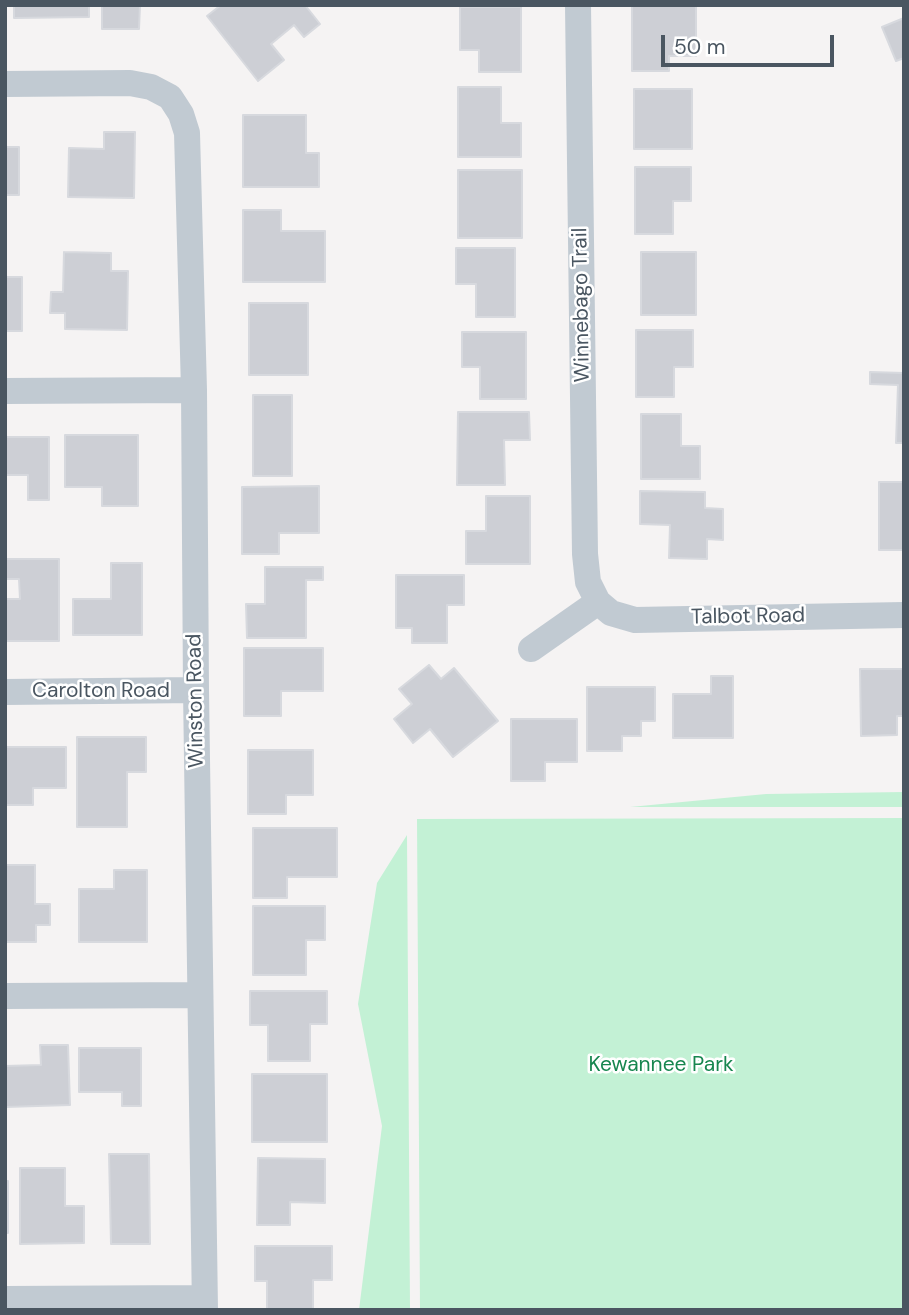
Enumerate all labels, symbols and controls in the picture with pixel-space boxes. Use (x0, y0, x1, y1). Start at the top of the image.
scale bar (664, 21, 837, 65)
text: 50 m (674, 33, 725, 61)
street label: Winnebago Trail (568, 227, 596, 383)
street label: Talbot Road (691, 603, 805, 631)
street label: Winston Road (182, 634, 210, 768)
street label: Carolton Road (32, 678, 170, 704)
park label: Kewannee Park (588, 1052, 734, 1078)

